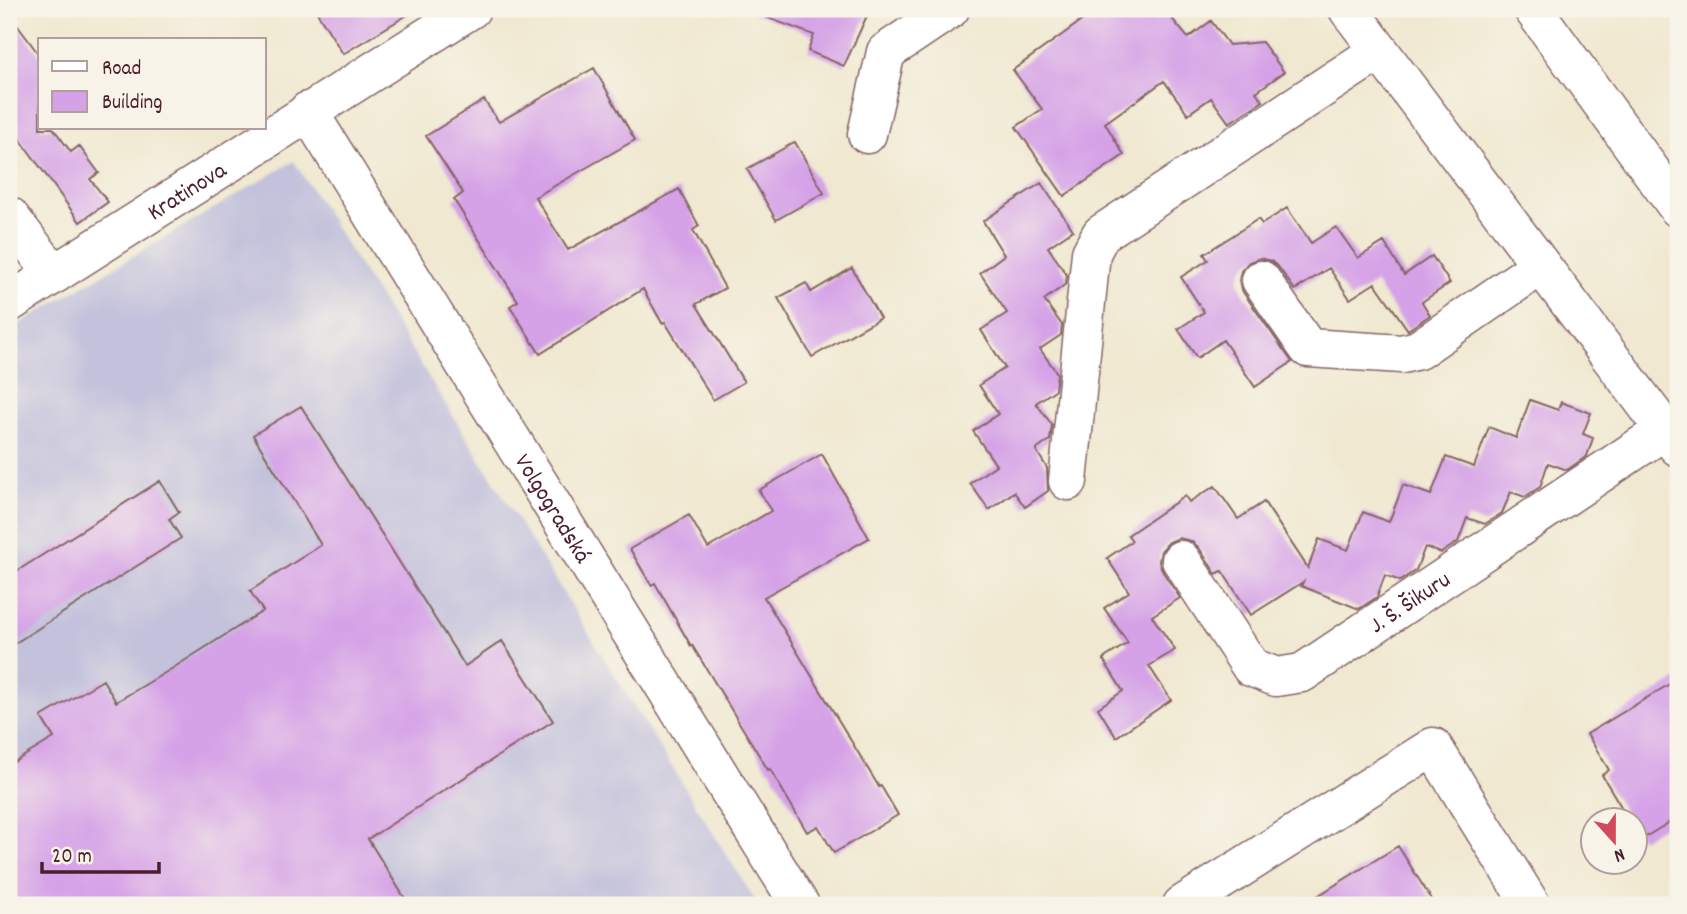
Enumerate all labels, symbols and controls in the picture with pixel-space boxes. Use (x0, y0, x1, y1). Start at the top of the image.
legend (38, 38, 266, 130)
text: Road (102, 55, 141, 85)
text: Building (102, 89, 162, 119)
street label: Kratinova (142, 155, 234, 231)
street label: Volgogradská (505, 448, 598, 571)
street label: J. Š. Šikuru (1363, 564, 1458, 643)
north arrow (1578, 806, 1648, 876)
scale bar (42, 830, 159, 874)
text: N (1610, 839, 1628, 868)
text: 20 m (52, 843, 92, 873)

